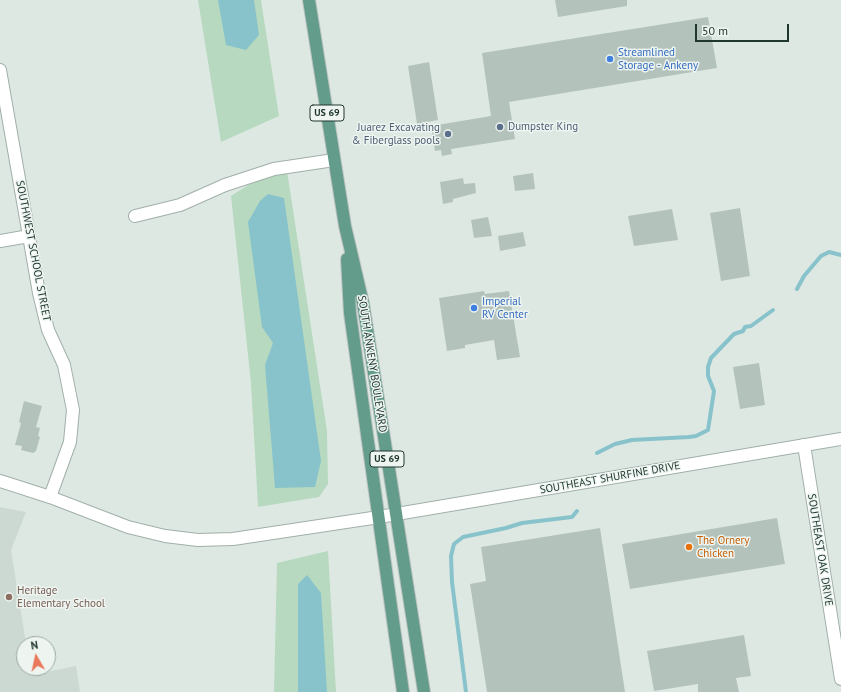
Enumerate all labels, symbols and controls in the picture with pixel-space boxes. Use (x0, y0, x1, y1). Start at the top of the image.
scale bar (697, 16, 791, 42)
text: 50 m (702, 23, 728, 38)
place label: Streamlined Storage - Ankeny (618, 46, 698, 72)
marker: Streamlined Storage - Ankeny (605, 54, 615, 64)
road number: US 69 (310, 105, 344, 121)
place label: Dumpster King (508, 120, 578, 134)
place label: Juarez Excavating & Fiberglass pools (352, 121, 440, 147)
marker: Dumpster King (495, 122, 505, 132)
marker: Juarez Excavating & Fiberglass pools (443, 129, 453, 139)
street label: SOUTHWEST SCHOOL STREET (13, 179, 53, 323)
street label: SOUTH ANKENY BOULEVARD (355, 295, 389, 433)
place label: Imperial RV Center (482, 295, 528, 321)
marker: Imperial RV Center (469, 303, 479, 313)
road number: US 69 (370, 451, 404, 467)
street label: SOUTHEAST SHURFINE DRIVE (539, 459, 681, 497)
street label: SOUTHEAST OAK DRIVE (805, 493, 835, 607)
place label: The Ornery Chicken (697, 534, 749, 560)
marker: The Ornery Chicken (684, 542, 694, 552)
place label: Heritage Elementary School (17, 584, 105, 610)
marker: Heritage Elementary School (4, 592, 14, 602)
north arrow (16, 636, 56, 676)
text: N (30, 638, 39, 653)

